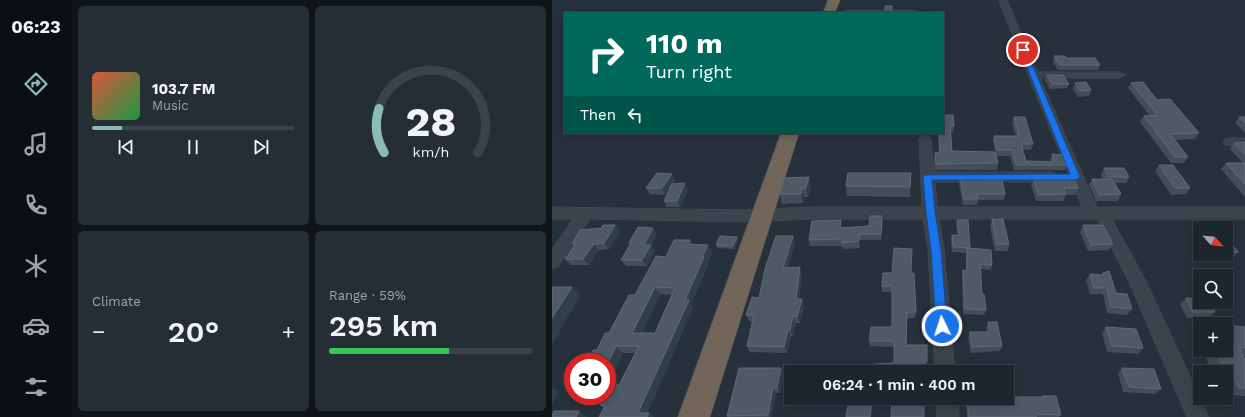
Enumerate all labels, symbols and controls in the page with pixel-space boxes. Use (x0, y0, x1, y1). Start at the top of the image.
text: 06:23 (11, 16, 61, 37)
text: 110 m (646, 27, 723, 60)
icon: right (580, 28, 632, 80)
pin (1006, 33, 1040, 67)
icon: arrive (1012, 39, 1034, 61)
text: Turn right (646, 61, 732, 82)
icon: directions (22, 70, 50, 98)
text: 103.7 FM (152, 80, 215, 98)
text: 28 (405, 97, 456, 146)
text: Music (152, 98, 189, 113)
icon: left (624, 104, 646, 126)
text: Then (580, 106, 616, 124)
icon: music (22, 130, 50, 158)
icon: previous (115, 136, 137, 158)
icon: pause (182, 136, 204, 158)
icon: next (250, 136, 272, 158)
text: km/h (412, 144, 449, 160)
icon: phone (22, 191, 50, 219)
north arrow (1193, 221, 1233, 261)
map controls (1193, 221, 1233, 405)
icon: climate (22, 252, 50, 280)
button: search (1193, 269, 1233, 309)
text: Range · 59% (329, 288, 406, 303)
text: Climate (92, 294, 141, 309)
position arrow (921, 305, 963, 347)
text: 295 km (329, 308, 438, 343)
icon: car (22, 312, 50, 340)
text: 20° (168, 314, 219, 349)
button: + (1193, 317, 1233, 357)
text: − (92, 319, 105, 344)
text: + (282, 319, 295, 344)
speed limit sign: 30 (564, 353, 616, 405)
button: − (1193, 365, 1233, 405)
icon: filters (22, 373, 50, 401)
text: 06:24 · 1 min · 400 m (822, 376, 976, 394)

